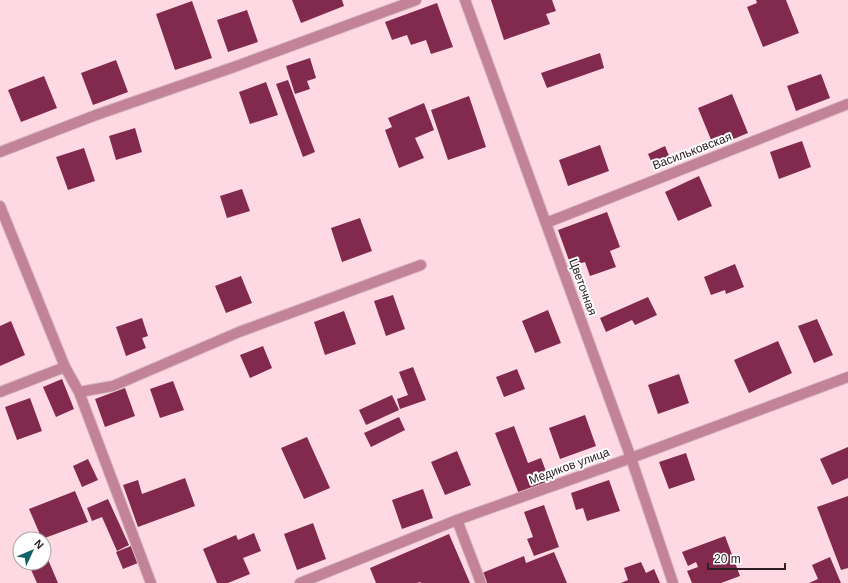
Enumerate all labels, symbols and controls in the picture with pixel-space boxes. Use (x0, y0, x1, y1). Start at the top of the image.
street label: Васильковская (650, 129, 734, 173)
street label: Цветочная (566, 257, 600, 317)
street label: Медиков улица (527, 445, 612, 487)
north arrow (12, 531, 52, 571)
text: N (32, 537, 46, 551)
scale bar (708, 545, 785, 571)
text: 20 m (714, 552, 741, 566)

